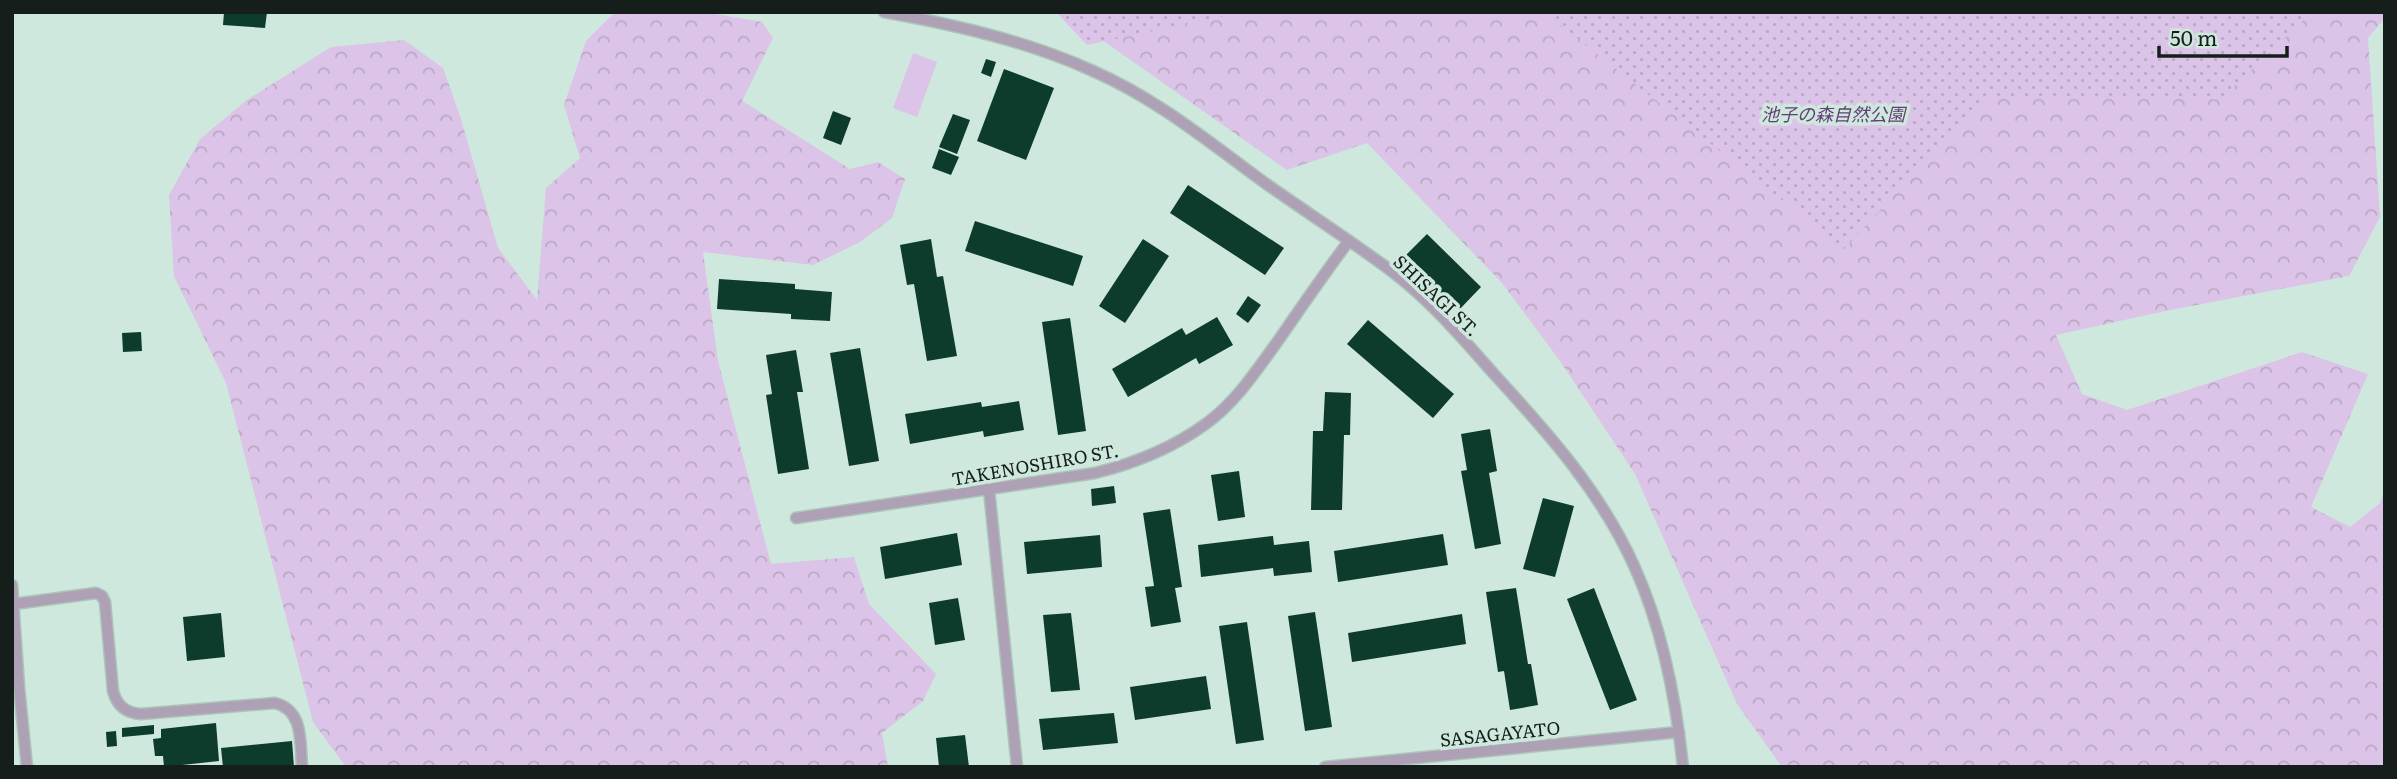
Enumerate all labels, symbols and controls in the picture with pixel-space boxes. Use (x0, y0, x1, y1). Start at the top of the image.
scale bar (2159, 14, 2287, 58)
text: 50 m (2170, 21, 2217, 52)
park label: 池子の森自然公園 (1761, 100, 1908, 127)
street label: SHISAGI ST. (1388, 248, 1486, 342)
street label: TAKENOSHIRO ST. (949, 436, 1121, 492)
street label: SASAGAYATO (1439, 713, 1561, 753)

